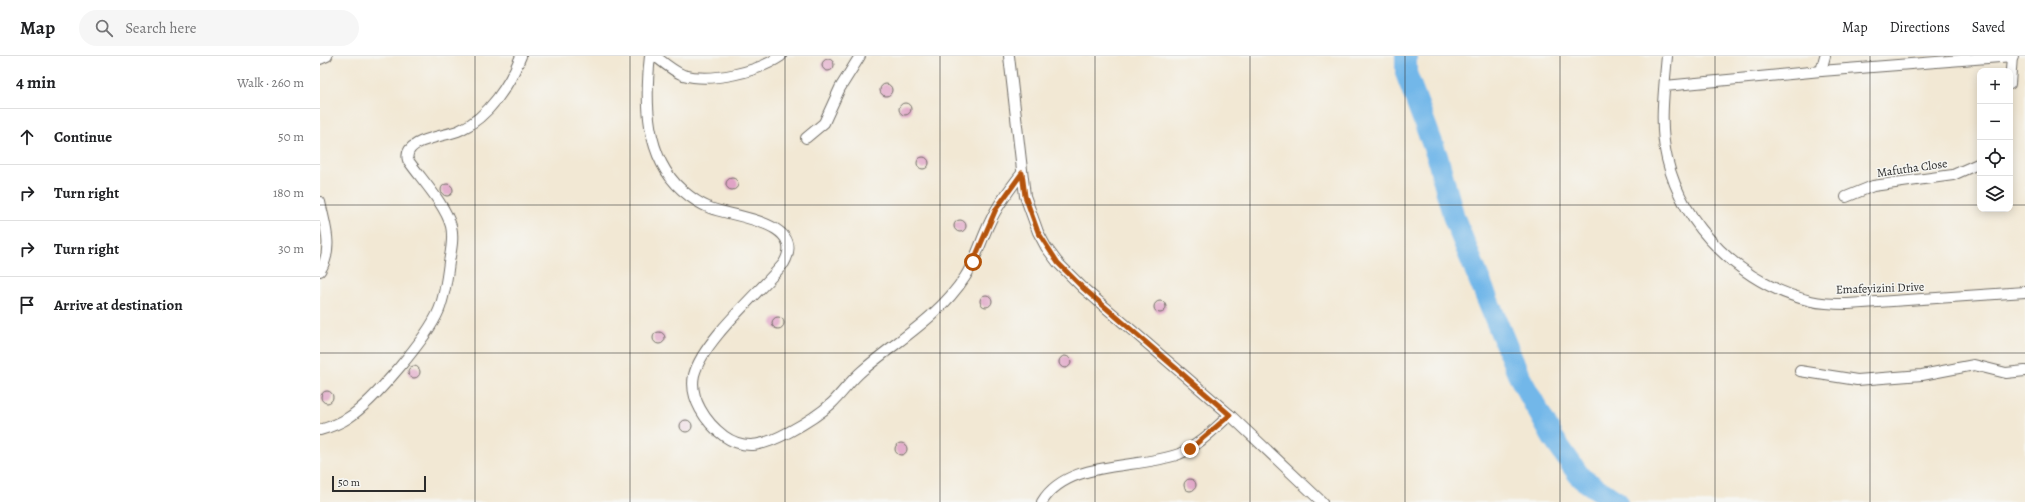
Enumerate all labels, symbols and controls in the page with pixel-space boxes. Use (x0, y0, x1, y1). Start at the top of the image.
search box (79, 10, 359, 46)
text: Map (20, 15, 55, 41)
icon: search (93, 17, 115, 39)
text: Search here (125, 18, 197, 38)
text: Map (1842, 18, 1868, 37)
text: Directions (1890, 18, 1950, 37)
text: Saved (1972, 18, 2005, 37)
map controls (1977, 68, 2013, 212)
button: + (1977, 68, 2013, 104)
text: 4 min (16, 71, 56, 94)
text: Walk · 260 m (237, 74, 304, 91)
button: − (1977, 104, 2013, 140)
icon: ahead (16, 126, 38, 148)
text: Continue (54, 127, 112, 147)
text: 50 m (278, 128, 304, 145)
button: locate (1977, 140, 2013, 176)
street label: Mafutha Close (1876, 155, 1948, 181)
button: layers (1977, 176, 2013, 212)
icon: right (16, 182, 38, 204)
text: Turn right (54, 183, 119, 203)
text: 180 m (273, 184, 304, 201)
icon: right (16, 238, 38, 260)
text: Turn right (54, 239, 119, 259)
text: 30 m (278, 240, 304, 257)
route start (964, 253, 982, 271)
street label: Emafeyizini Drive (1836, 278, 1924, 298)
icon: arrive (16, 294, 38, 316)
text: Arrive at destination (54, 295, 183, 315)
route end (1181, 440, 1199, 458)
scale bar (332, 474, 426, 493)
text: 50 m (338, 475, 360, 490)

